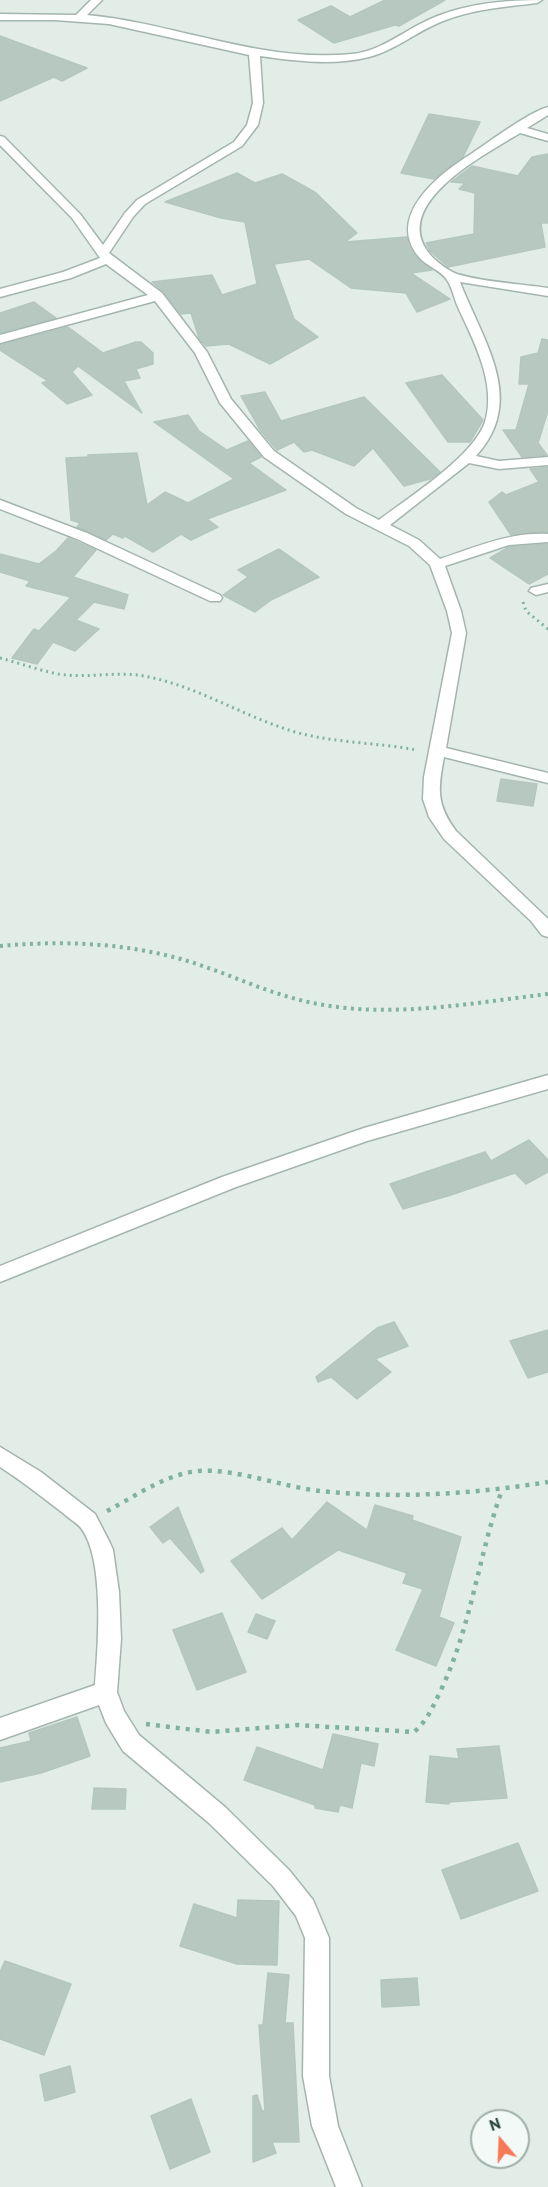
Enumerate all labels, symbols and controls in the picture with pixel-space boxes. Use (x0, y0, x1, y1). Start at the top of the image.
north arrow (470, 2109, 530, 2169)
text: N (487, 2113, 503, 2135)

